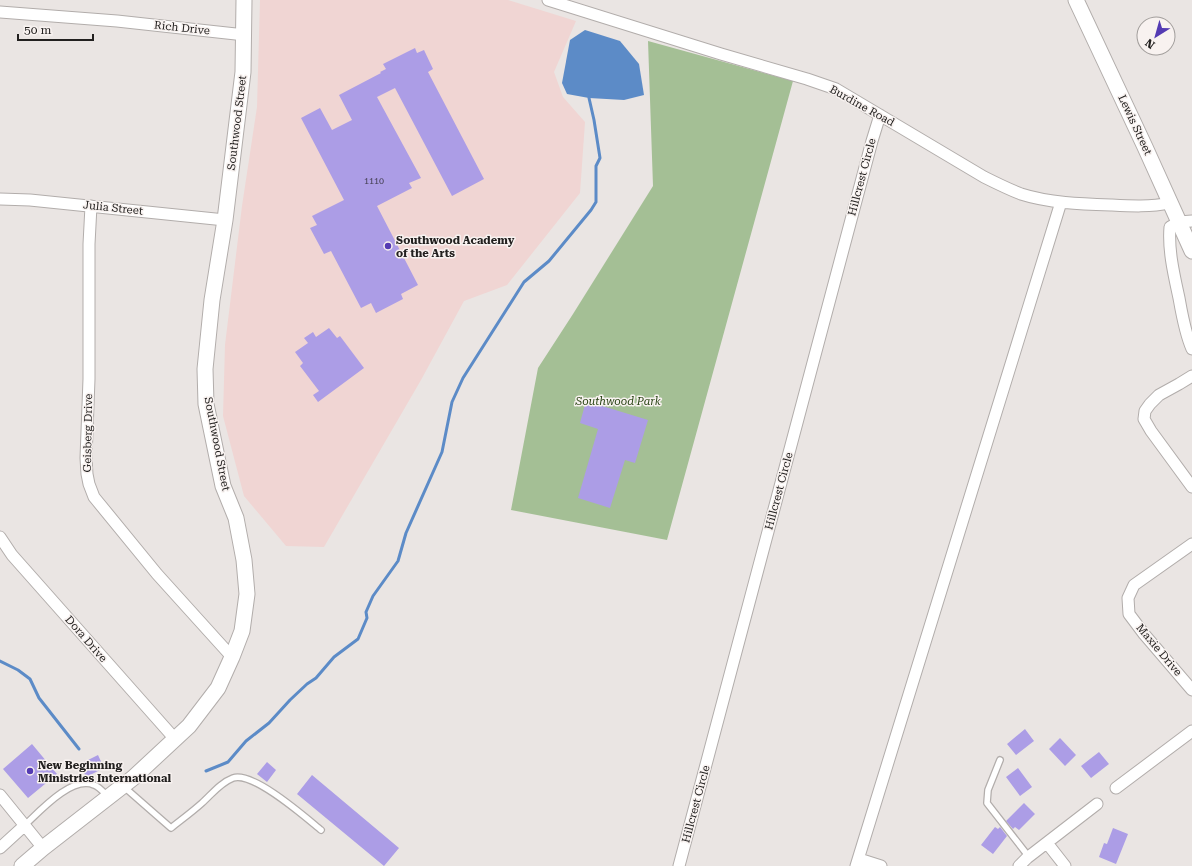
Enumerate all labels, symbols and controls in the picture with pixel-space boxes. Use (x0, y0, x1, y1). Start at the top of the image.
scale bar (18, 16, 93, 42)
north arrow (1136, 16, 1176, 56)
street label: Rich Drive (154, 19, 210, 37)
text: 50 m (24, 23, 51, 37)
text: N (1143, 36, 1158, 51)
street label: Southwood Street (225, 75, 249, 171)
street label: Burdine Road (827, 83, 897, 129)
street label: Lewis Street (1115, 93, 1155, 157)
street label: Hillcrest Circle (845, 137, 879, 217)
house number: 1110 (364, 176, 384, 186)
street label: Julia Street (82, 198, 144, 218)
place label: Southwood Academy of the Arts (396, 234, 515, 260)
marker: Southwood Academy of the Arts (383, 241, 393, 251)
street label: Geisberg Drive (81, 393, 95, 473)
park label: Southwood Park (574, 395, 661, 408)
street label: Southwood Street (202, 396, 232, 492)
street label: Hillcrest Circle (762, 451, 796, 531)
street label: Dora Drive (62, 613, 110, 665)
street label: Maxie Drive (1133, 621, 1185, 679)
place label: New Beginning Ministries International (38, 759, 171, 785)
street label: Hillcrest Circle (679, 764, 713, 844)
marker: New Beginning Ministries International (25, 766, 35, 776)

